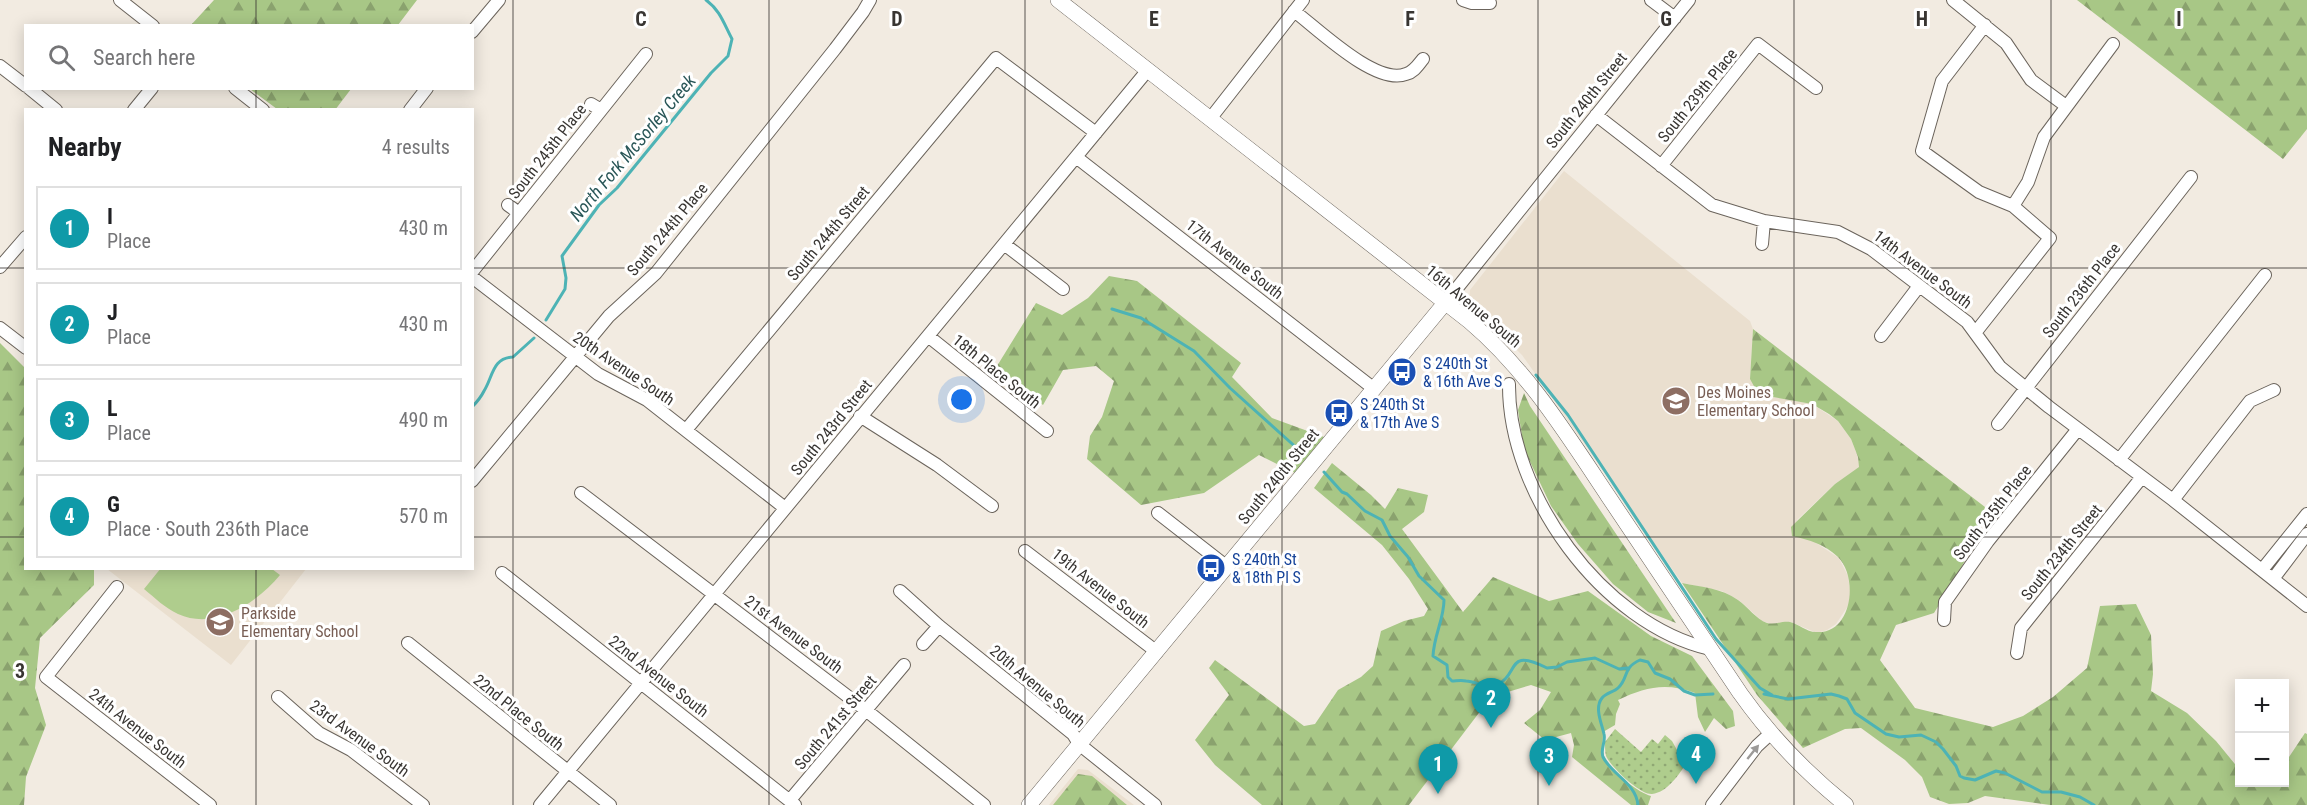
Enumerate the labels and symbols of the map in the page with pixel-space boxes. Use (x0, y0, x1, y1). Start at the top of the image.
text: C (635, 7, 647, 31)
text: D (891, 7, 903, 31)
text: E (1149, 7, 1159, 31)
text: F (1405, 7, 1415, 31)
text: G (1660, 7, 1672, 31)
text: H (1916, 7, 1928, 31)
text: I (2176, 7, 2182, 31)
street label: South 239th Place (1654, 45, 1741, 146)
street label: South 240th Street (1542, 48, 1631, 152)
water label: North Fork McSorley Creek (565, 69, 701, 225)
street label: South 245th Place (504, 100, 590, 203)
street label: South 244th Place (623, 179, 712, 280)
street label: South 244th Street (783, 182, 874, 284)
street label: 17th Avenue South (1182, 216, 1287, 303)
street label: 14th Avenue South (1870, 226, 1976, 313)
street label: South 236th Place (2038, 239, 2124, 342)
street label: 16th Avenue South (1422, 261, 1525, 352)
street label: 20th Avenue South (569, 327, 678, 409)
street label: 18th Place South (949, 330, 1044, 413)
place label: S 240th St & 16th Ave S (1423, 354, 1502, 391)
bus stop icon: S 240th St & 16th Ave S (1386, 356, 1418, 388)
street label: South 243rd Street (787, 375, 876, 479)
place label: Des Moines Elementary School (1697, 383, 1814, 420)
your location (947, 385, 976, 414)
school or university icon: Des Moines Elementary School (1660, 385, 1692, 417)
place label: S 240th St & 17th Ave S (1360, 395, 1439, 432)
bus stop icon: S 240th St & 17th Ave S (1323, 397, 1355, 429)
street label: South 240th Street (1234, 424, 1323, 528)
street label: South 235th Place (1949, 461, 2035, 564)
street label: South 234th Street (2017, 500, 2106, 604)
street label: 19th Avenue South (1048, 545, 1153, 632)
place label: S 240th St & 18th Pl S (1232, 550, 1301, 587)
bus stop icon: S 240th St & 18th Pl S (1195, 552, 1227, 584)
street label: 21st Avenue South (741, 591, 846, 677)
place label: Parkside Elementary School (241, 604, 358, 641)
school or university icon: Parkside Elementary School (204, 606, 236, 638)
street label: 22nd Avenue South (605, 632, 712, 721)
street label: 20th Avenue South (986, 641, 1089, 732)
text: 3 (15, 659, 25, 683)
street label: 22nd Place South (470, 670, 568, 755)
street label: South 241st Street (790, 671, 880, 773)
pin: 2 (1472, 678, 1510, 728)
street label: 24th Avenue South (85, 685, 190, 772)
street label: 23rd Avenue South (306, 696, 413, 781)
pin: 4 (1676, 734, 1716, 784)
pin: 3 (1530, 736, 1568, 786)
pin: 1 (1418, 744, 1458, 794)
one-way arrow (1747, 744, 1760, 760)

